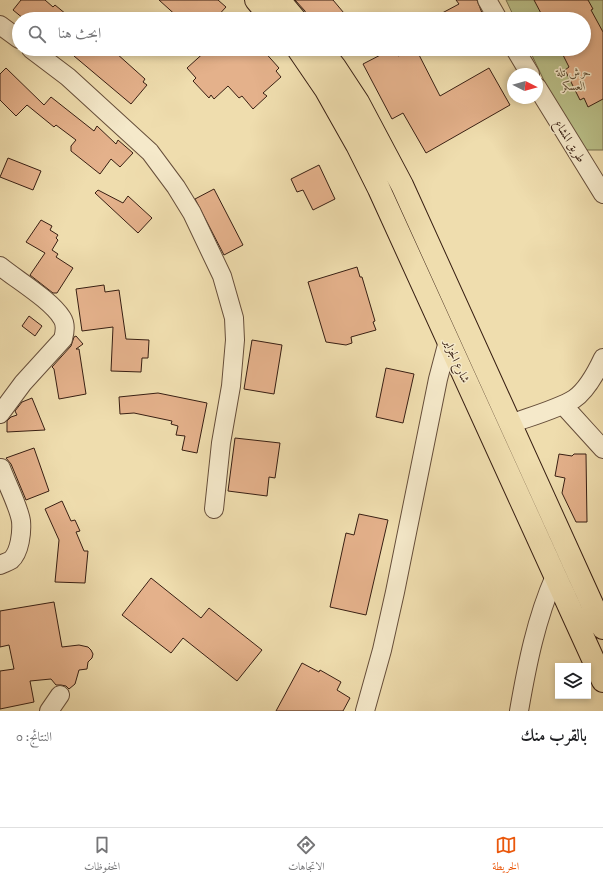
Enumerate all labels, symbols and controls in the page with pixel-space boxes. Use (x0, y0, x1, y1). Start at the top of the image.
search box (12, 12, 591, 56)
icon: search (26, 23, 48, 45)
text: ابحث هنا (58, 24, 101, 43)
park label: حرش تلة العسكر (555, 65, 591, 94)
north arrow (507, 68, 543, 104)
street label: طريق المشاع (548, 117, 589, 167)
street label: شارع الجزاير (437, 335, 473, 387)
map controls (555, 663, 591, 699)
button: layers (555, 663, 591, 699)
text: بالقرب منك (521, 725, 587, 747)
text: النتائج: 0 (16, 729, 52, 745)
tab: المحفوظات (84, 834, 120, 877)
tab: الاتجاهات (288, 834, 325, 877)
tab: الخريطة (492, 834, 519, 877)

